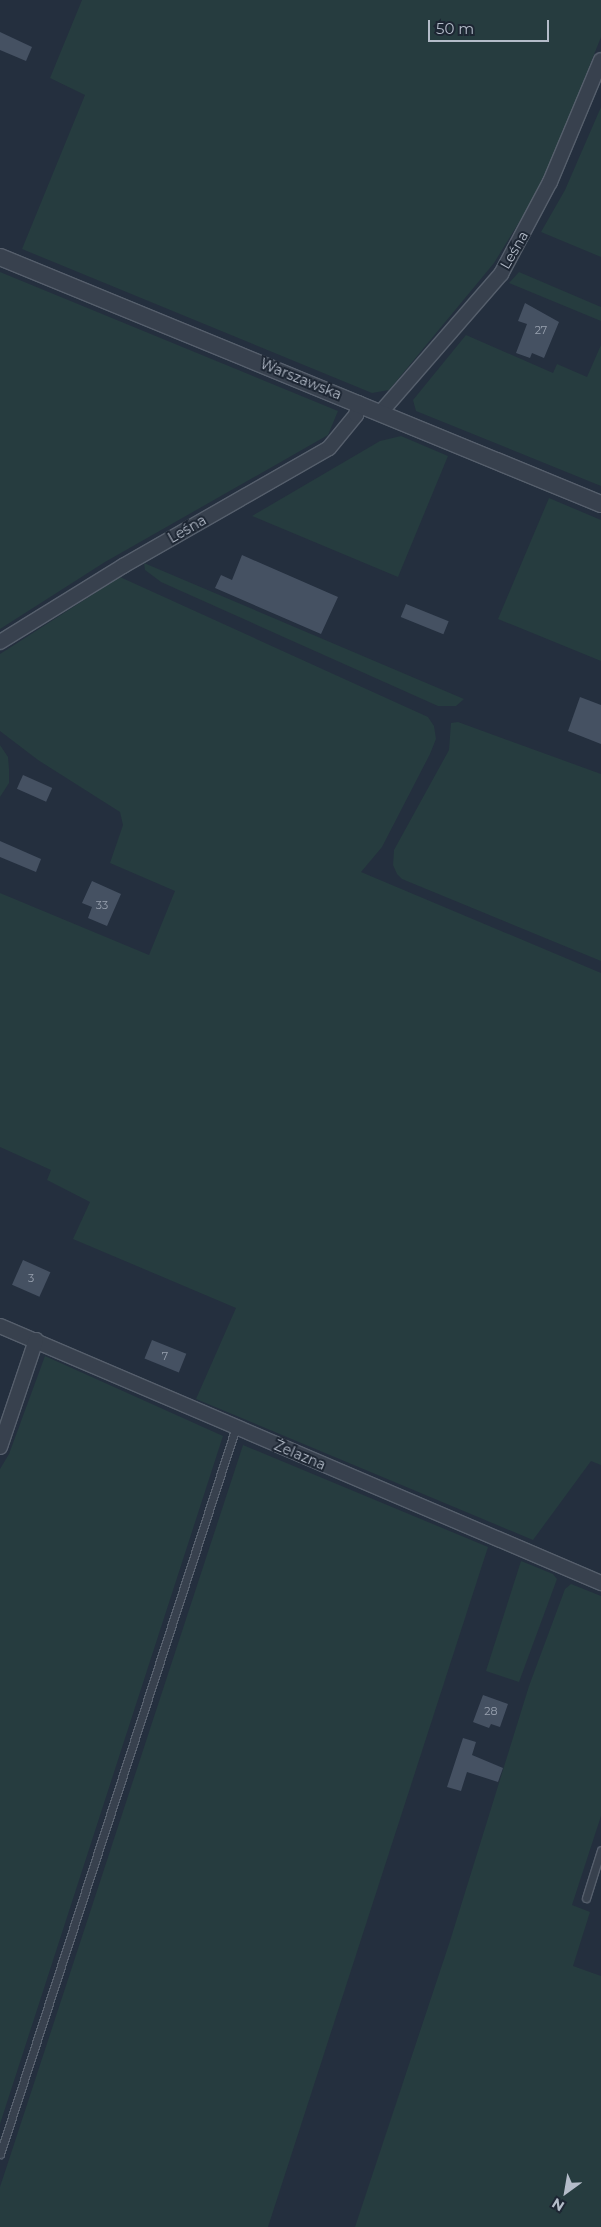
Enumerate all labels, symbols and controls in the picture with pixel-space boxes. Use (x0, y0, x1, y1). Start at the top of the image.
scale bar (431, 10, 552, 42)
text: 50 m (436, 19, 474, 38)
street label: Leśna (496, 228, 532, 272)
house number: 27 (535, 323, 547, 337)
street label: Warszawska (258, 355, 344, 403)
street label: Leśna (165, 511, 209, 547)
house number: 33 (96, 898, 108, 912)
house number: 3 (28, 1271, 34, 1285)
house number: 7 (162, 1349, 168, 1363)
street label: Żelazna (272, 1437, 328, 1473)
house number: 28 (484, 1704, 498, 1718)
north arrow (541, 2167, 591, 2217)
text: N (548, 2194, 568, 2215)

